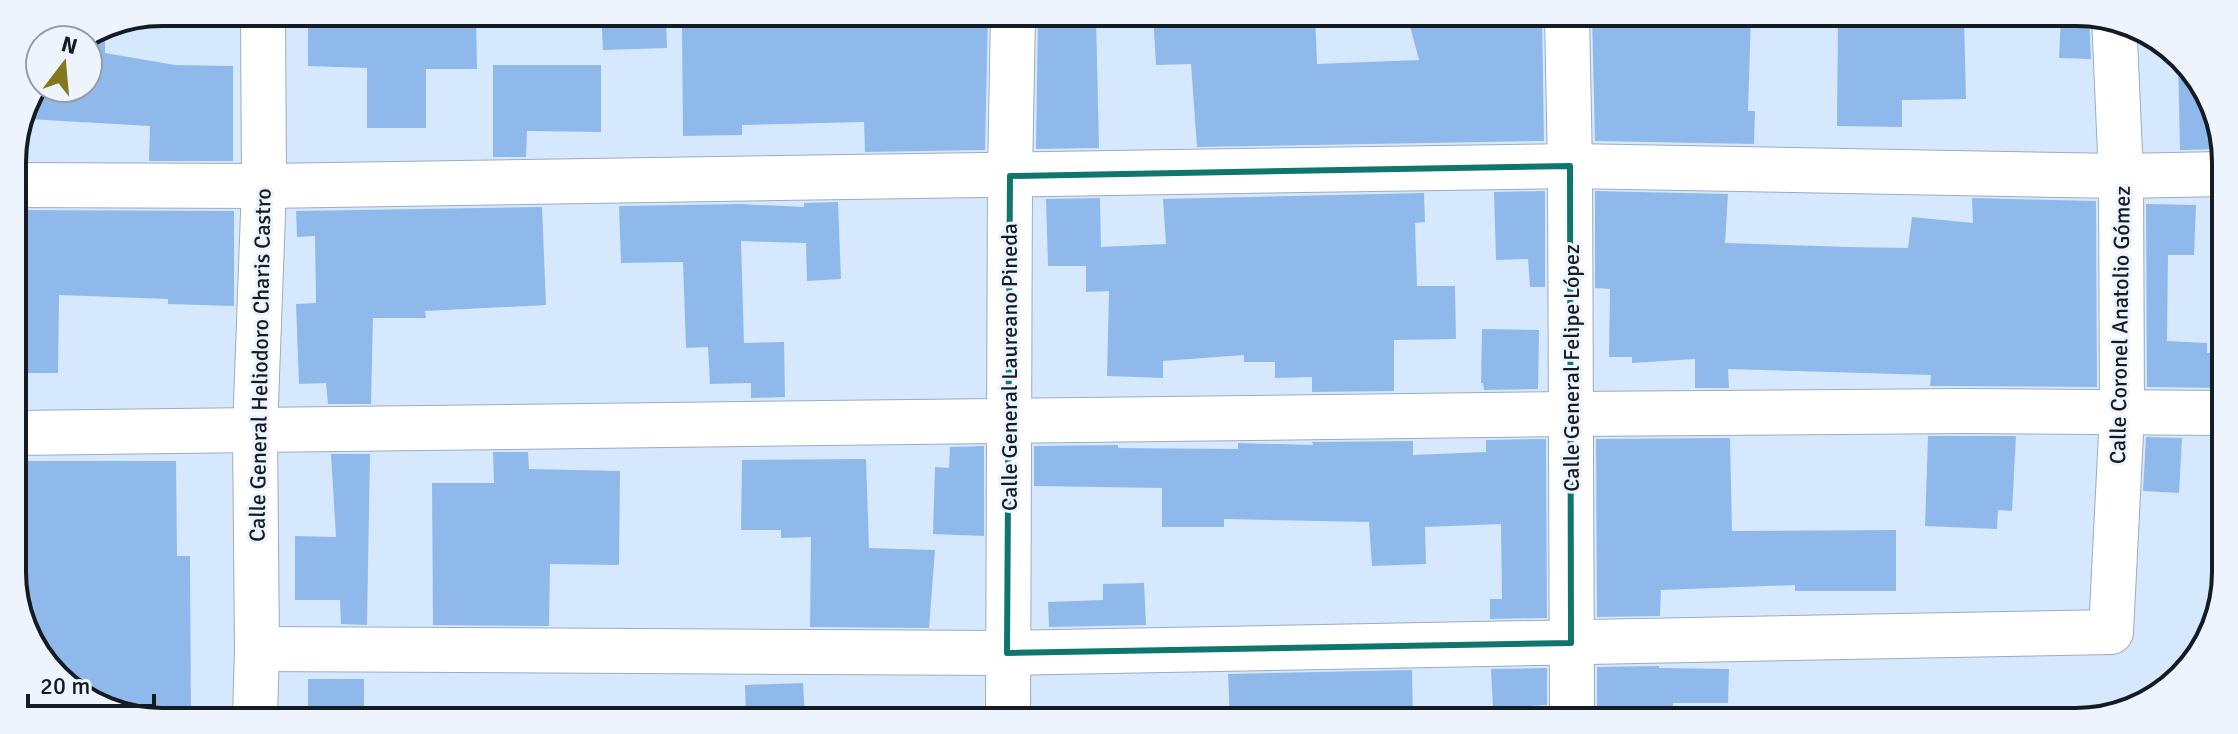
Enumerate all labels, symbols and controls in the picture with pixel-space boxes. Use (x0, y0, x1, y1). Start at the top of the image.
north arrow (24, 24, 104, 104)
text: N (58, 30, 80, 60)
street label: Calle Coronel Anatolio Gómez (2104, 185, 2136, 464)
street label: Calle General Heliodoro Charis Castro (243, 188, 277, 542)
street label: Calle General Laureano Pineda (996, 223, 1023, 511)
street label: Calle General Felipe López (1558, 244, 1585, 492)
scale bar (28, 658, 154, 708)
text: 20 m (40, 671, 90, 701)

